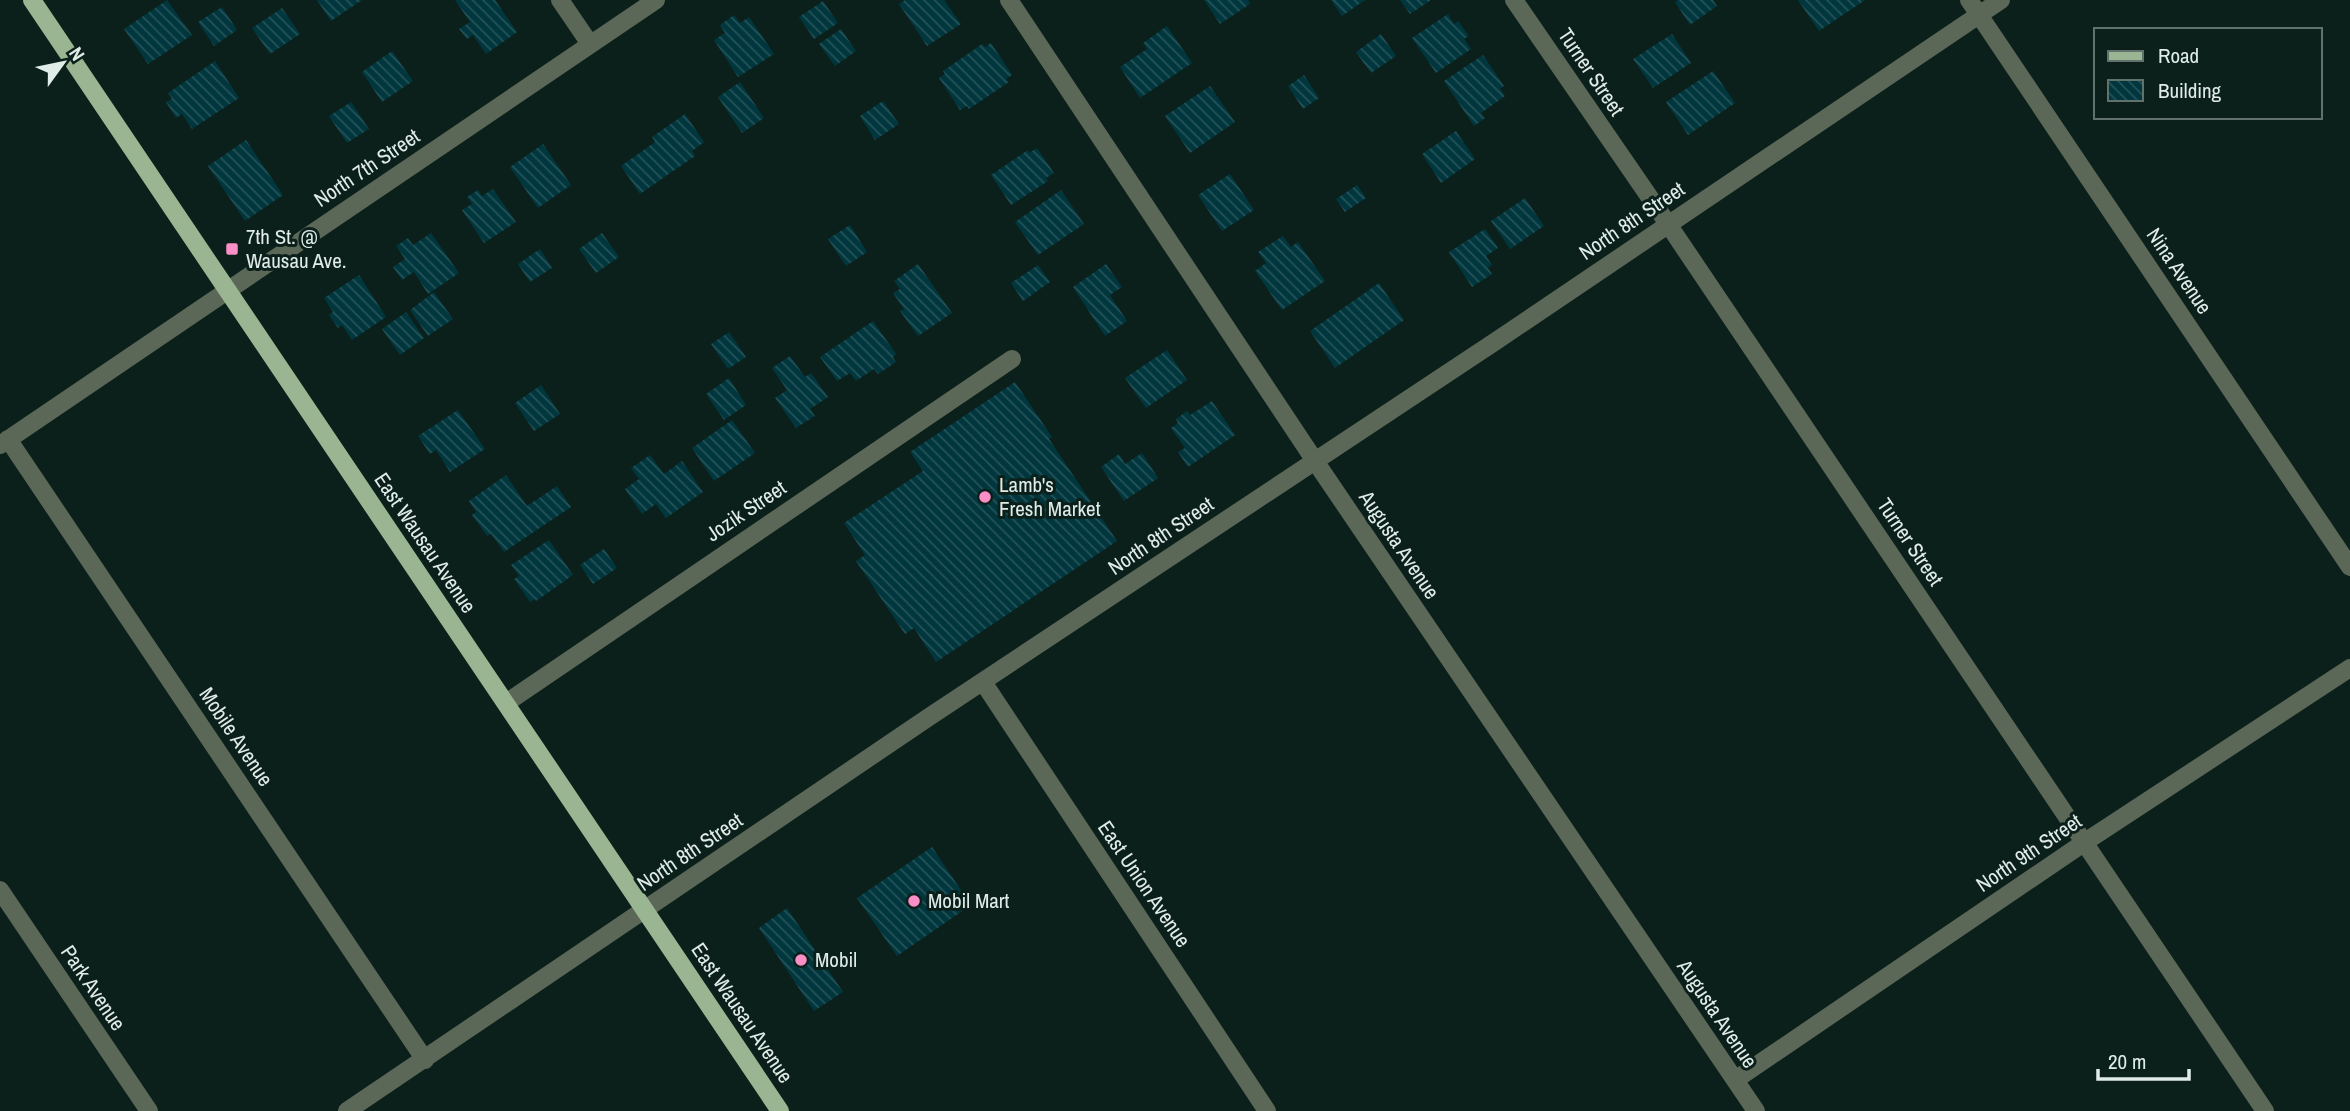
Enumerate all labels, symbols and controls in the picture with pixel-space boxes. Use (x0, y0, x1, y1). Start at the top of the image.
street label: Turner Street (1551, 22, 1632, 121)
north arrow (28, 28, 98, 98)
legend (2094, 28, 2322, 119)
text: Road (2158, 41, 2199, 70)
text: N (63, 42, 91, 66)
text: Building (2158, 76, 2222, 105)
street label: North 7th Street (308, 121, 425, 214)
street label: North 8th Street (1573, 174, 1690, 267)
place label: 7th St. @ Wausau Ave. (246, 222, 347, 275)
street label: Nina Avenue (2140, 222, 2219, 320)
marker: 7th St. @ Wausau Ave. (224, 241, 240, 257)
street label: East Wausau Avenue (368, 467, 483, 619)
place label: Lamb's Fresh Market (999, 470, 1101, 523)
street label: Jozik Street (700, 473, 792, 548)
street label: Augusta Avenue (1352, 484, 1446, 605)
marker: Lamb's Fresh Market (977, 489, 993, 505)
street label: North 8th Street (1102, 489, 1219, 582)
street label: Turner Street (1870, 492, 1951, 591)
street label: Mobile Avenue (193, 682, 280, 792)
street label: North 8th Street (631, 805, 748, 898)
street label: North 9th Street (1970, 806, 2087, 899)
street label: East Union Avenue (1091, 815, 1198, 953)
place label: Mobil Mart (928, 886, 1010, 915)
marker: Mobil Mart (906, 893, 922, 909)
street label: East Wausau Avenue (685, 937, 800, 1089)
street label: Park Avenue (54, 939, 133, 1036)
place label: Mobil (815, 945, 857, 974)
marker: Mobil (793, 952, 809, 968)
street label: Augusta Avenue (1670, 953, 1764, 1074)
scale bar (2098, 1038, 2189, 1082)
text: 20 m (2108, 1047, 2146, 1076)

